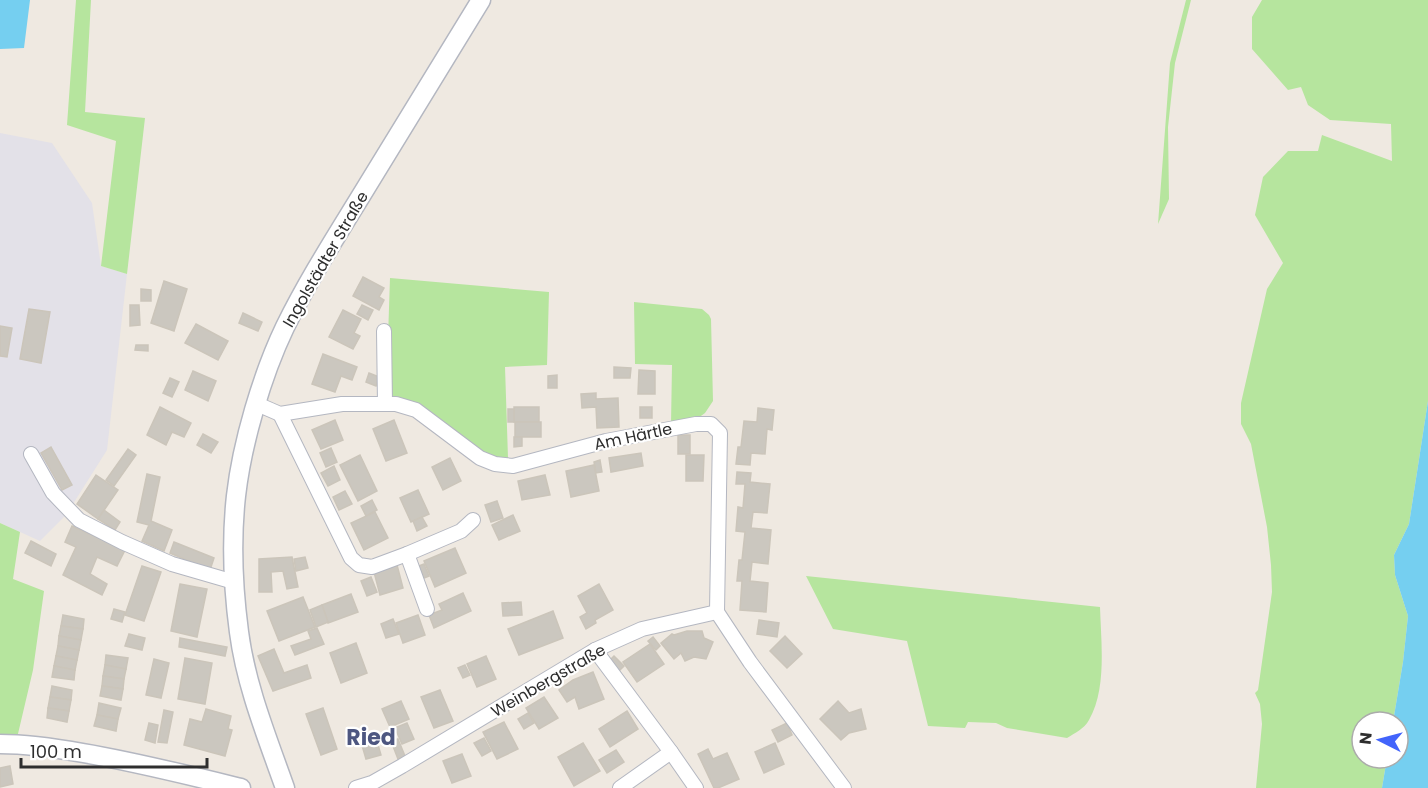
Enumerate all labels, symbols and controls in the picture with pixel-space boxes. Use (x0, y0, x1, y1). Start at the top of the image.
street label: Ingolstädter Straße (277, 187, 374, 332)
street label: Am Härtle (592, 417, 674, 456)
street label: Weinbergstraße (487, 638, 610, 723)
north arrow (1350, 710, 1410, 770)
district label: Ried (346, 722, 396, 753)
scale bar (21, 731, 207, 769)
text: N (1354, 731, 1378, 746)
text: 100 m (30, 739, 82, 764)

